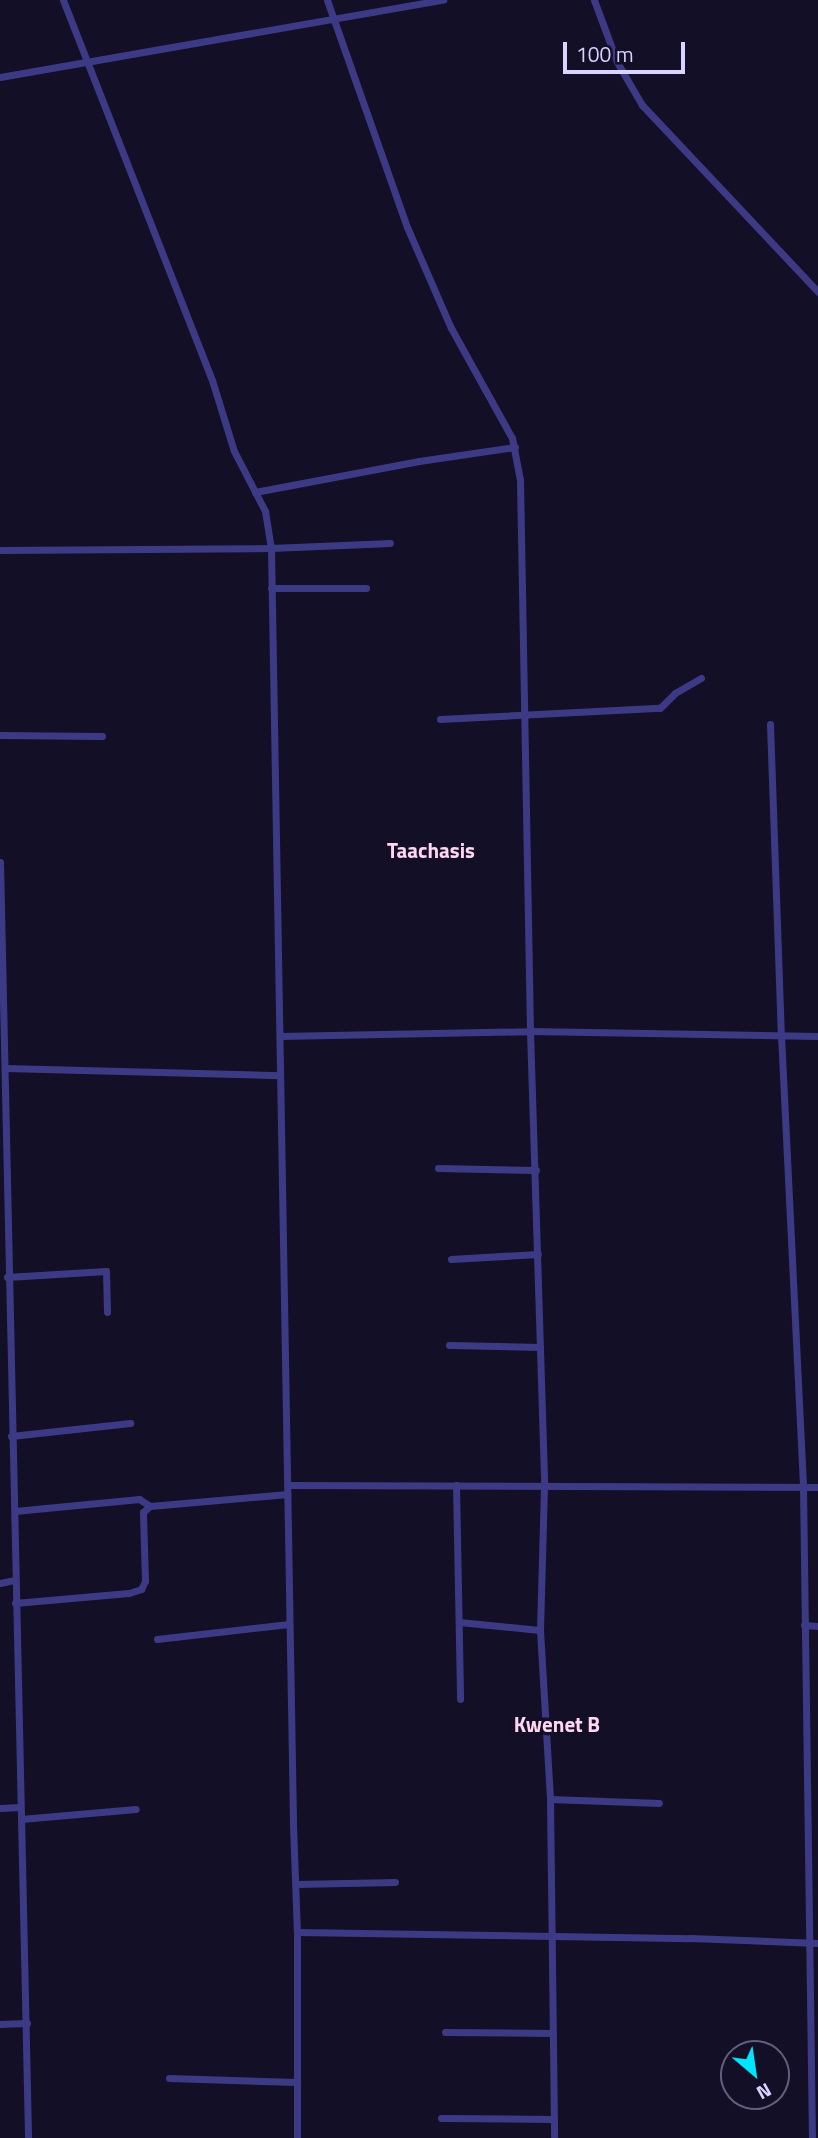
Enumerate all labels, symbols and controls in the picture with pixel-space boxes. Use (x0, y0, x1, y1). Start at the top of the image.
scale bar (566, 28, 688, 72)
text: 100 m (576, 38, 633, 70)
district label: Taachasis (387, 837, 475, 863)
district label: Kwenet B (514, 1711, 600, 1737)
north arrow (720, 2040, 790, 2110)
text: N (752, 2076, 777, 2108)

